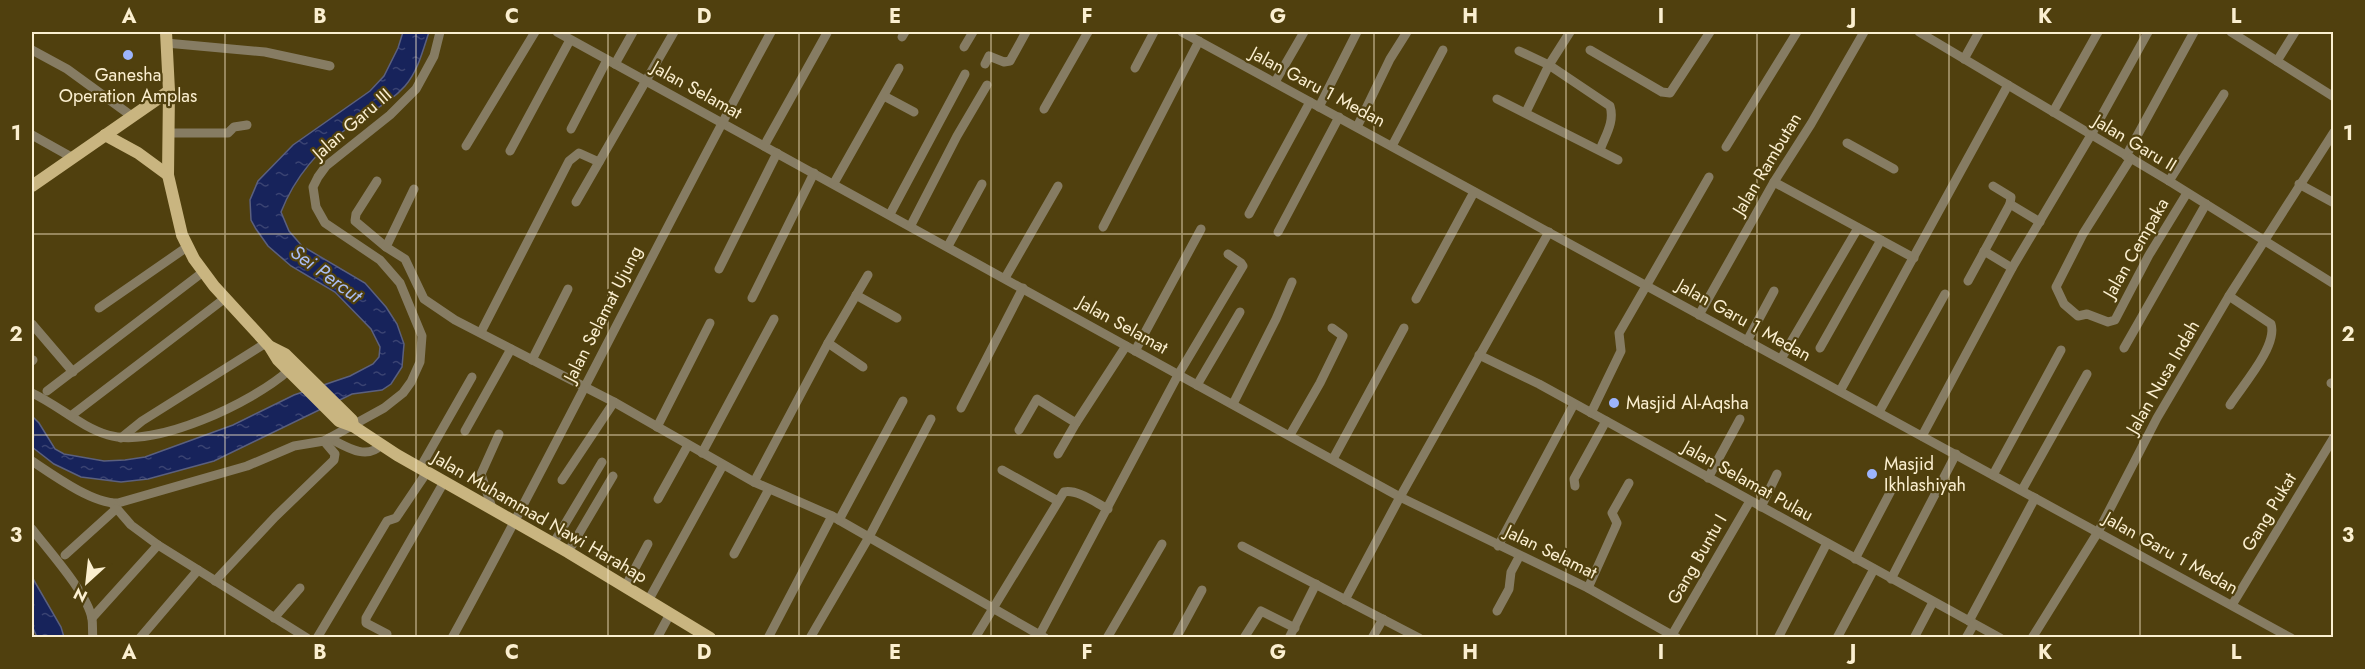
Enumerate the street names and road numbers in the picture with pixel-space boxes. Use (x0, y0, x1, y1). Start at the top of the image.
street label: Jalan Garu 1 Medan (1244, 39, 1390, 134)
street label: Jalan Selamat (645, 54, 747, 126)
street label: Jalan Garu III (305, 82, 397, 167)
street label: Jalan Garu II (2087, 107, 2182, 178)
street label: Jalan Rambutan (1725, 108, 1808, 222)
street label: Jalan Cempaka (2096, 193, 2175, 305)
street label: Jalan Selamat Ujung (556, 241, 649, 388)
street label: Jalan Garu 1 Medan (1670, 271, 1816, 368)
street label: Jalan Selamat (1071, 289, 1173, 361)
street label: Jalan Nusa Indah (2119, 315, 2206, 440)
street label: Jalan Selamat Pulau (1676, 433, 1818, 528)
street label: Jalan Muhammad Nawi Harahap (426, 444, 652, 589)
street label: Gang Pukat (2235, 467, 2303, 556)
street label: Jalan Garu 1 Medan (2097, 504, 2243, 601)
street label: Gang Buntu I (1661, 509, 1733, 609)
street label: Jalan Selamat (1499, 518, 1602, 586)

